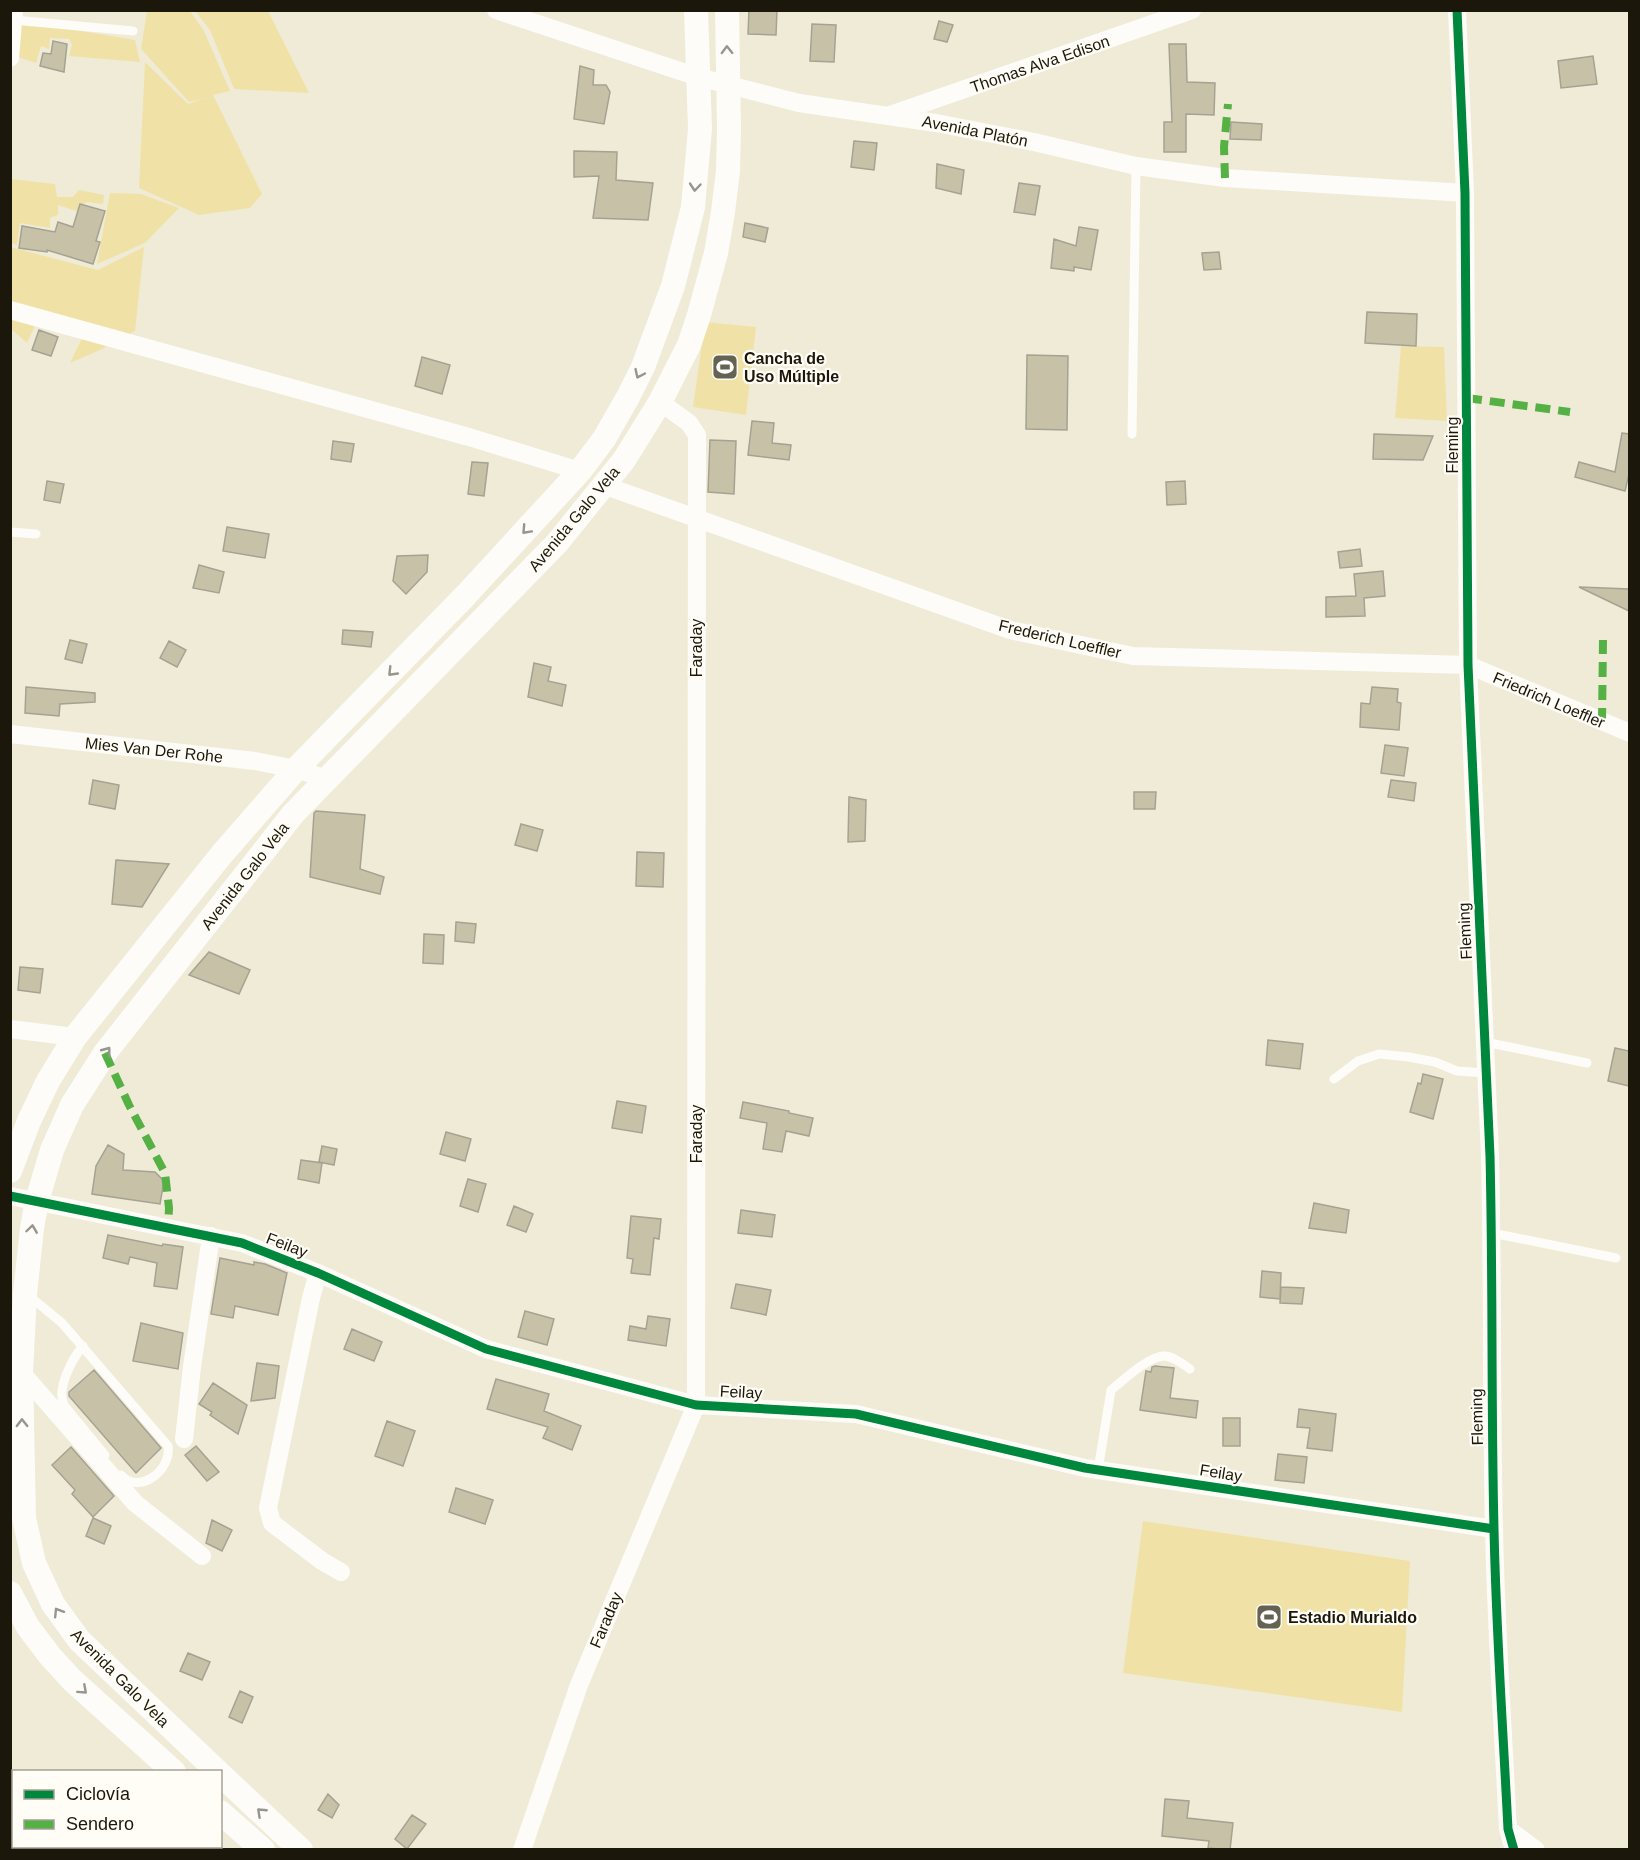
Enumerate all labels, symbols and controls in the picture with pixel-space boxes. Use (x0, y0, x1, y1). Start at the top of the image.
street label: Thomas Alva Edison (968, 32, 1112, 96)
one-way arrow (721, 45, 733, 54)
street label: Avenida Platón (921, 112, 1029, 150)
one-way arrow (689, 183, 702, 192)
place label: Cancha de Uso Múltiple (744, 350, 839, 385)
sports icon: Cancha de Uso Múltiple (710, 352, 740, 382)
one-way arrow (635, 367, 647, 378)
street label: Fleming (1444, 417, 1461, 473)
street label: Avenida Galo Vela (525, 463, 623, 575)
one-way arrow (522, 523, 533, 534)
street label: Frederich Loeffler (997, 617, 1124, 662)
street label: Faraday (688, 619, 705, 677)
one-way arrow (388, 666, 399, 676)
street label: Friedrich Loeffler (1491, 669, 1608, 731)
street label: Mies Van Der Rohe (84, 734, 224, 766)
street label: Avenida Galo Vela (198, 819, 292, 933)
street label: Fleming (1455, 902, 1475, 960)
one-way arrow (100, 1047, 111, 1058)
street label: Faraday (688, 1105, 705, 1163)
one-way arrow (25, 1224, 38, 1233)
street label: Feilay (264, 1229, 310, 1261)
street label: Feilay (719, 1382, 763, 1402)
street label: Fleming (1468, 1388, 1486, 1446)
one-way arrow (15, 1419, 28, 1428)
street label: Feilay (1199, 1461, 1243, 1485)
street label: Faraday (587, 1590, 625, 1650)
sports icon: Estadio Murialdo (1254, 1602, 1284, 1632)
one-way arrow (54, 1607, 65, 1618)
place label: Estadio Murialdo (1288, 1609, 1417, 1626)
street label: Avenida Galo Vela (68, 1626, 173, 1731)
one-way arrow (76, 1683, 87, 1694)
legend (12, 1770, 222, 1848)
text: Ciclovía (66, 1784, 131, 1804)
one-way arrow (257, 1808, 267, 1819)
text: Sendero (66, 1814, 134, 1834)

